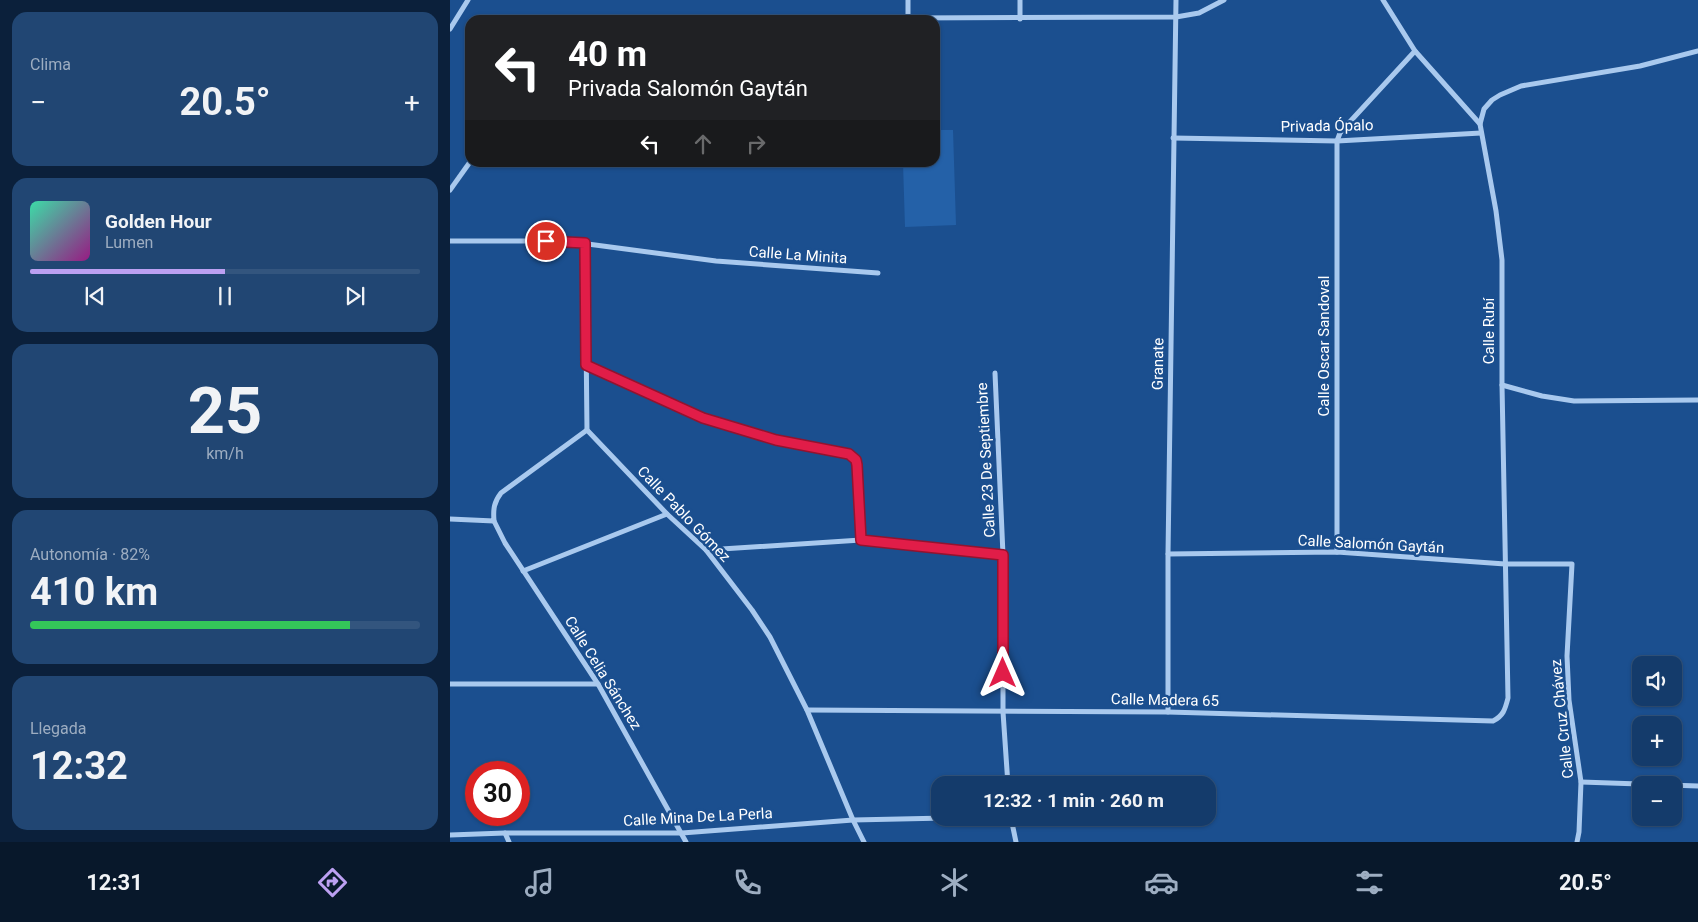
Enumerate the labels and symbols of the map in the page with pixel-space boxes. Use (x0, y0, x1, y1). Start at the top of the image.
street label: Privada Ópalo (1280, 116, 1374, 136)
pin (525, 220, 567, 262)
street label: Calle La Minita (748, 243, 848, 267)
street label: Calle Oscar Sandoval (1315, 276, 1333, 416)
street label: Calle Rubí (1480, 296, 1498, 364)
street label: Granate (1149, 338, 1167, 390)
street label: Calle 23 De Septiembre (973, 382, 999, 538)
street label: Calle Pablo Gómez (634, 462, 734, 566)
street label: Calle Salomón Gaytán (1297, 531, 1445, 557)
street label: Calle Celia Sánchez (561, 613, 645, 733)
position arrow (976, 646, 1028, 698)
street label: Calle Cruz Chávez (1547, 658, 1577, 780)
street label: Calle Madera 65 (1111, 690, 1219, 710)
speed limit sign: 30 (465, 761, 530, 826)
street label: Calle Mina De La Perla (623, 804, 773, 830)

